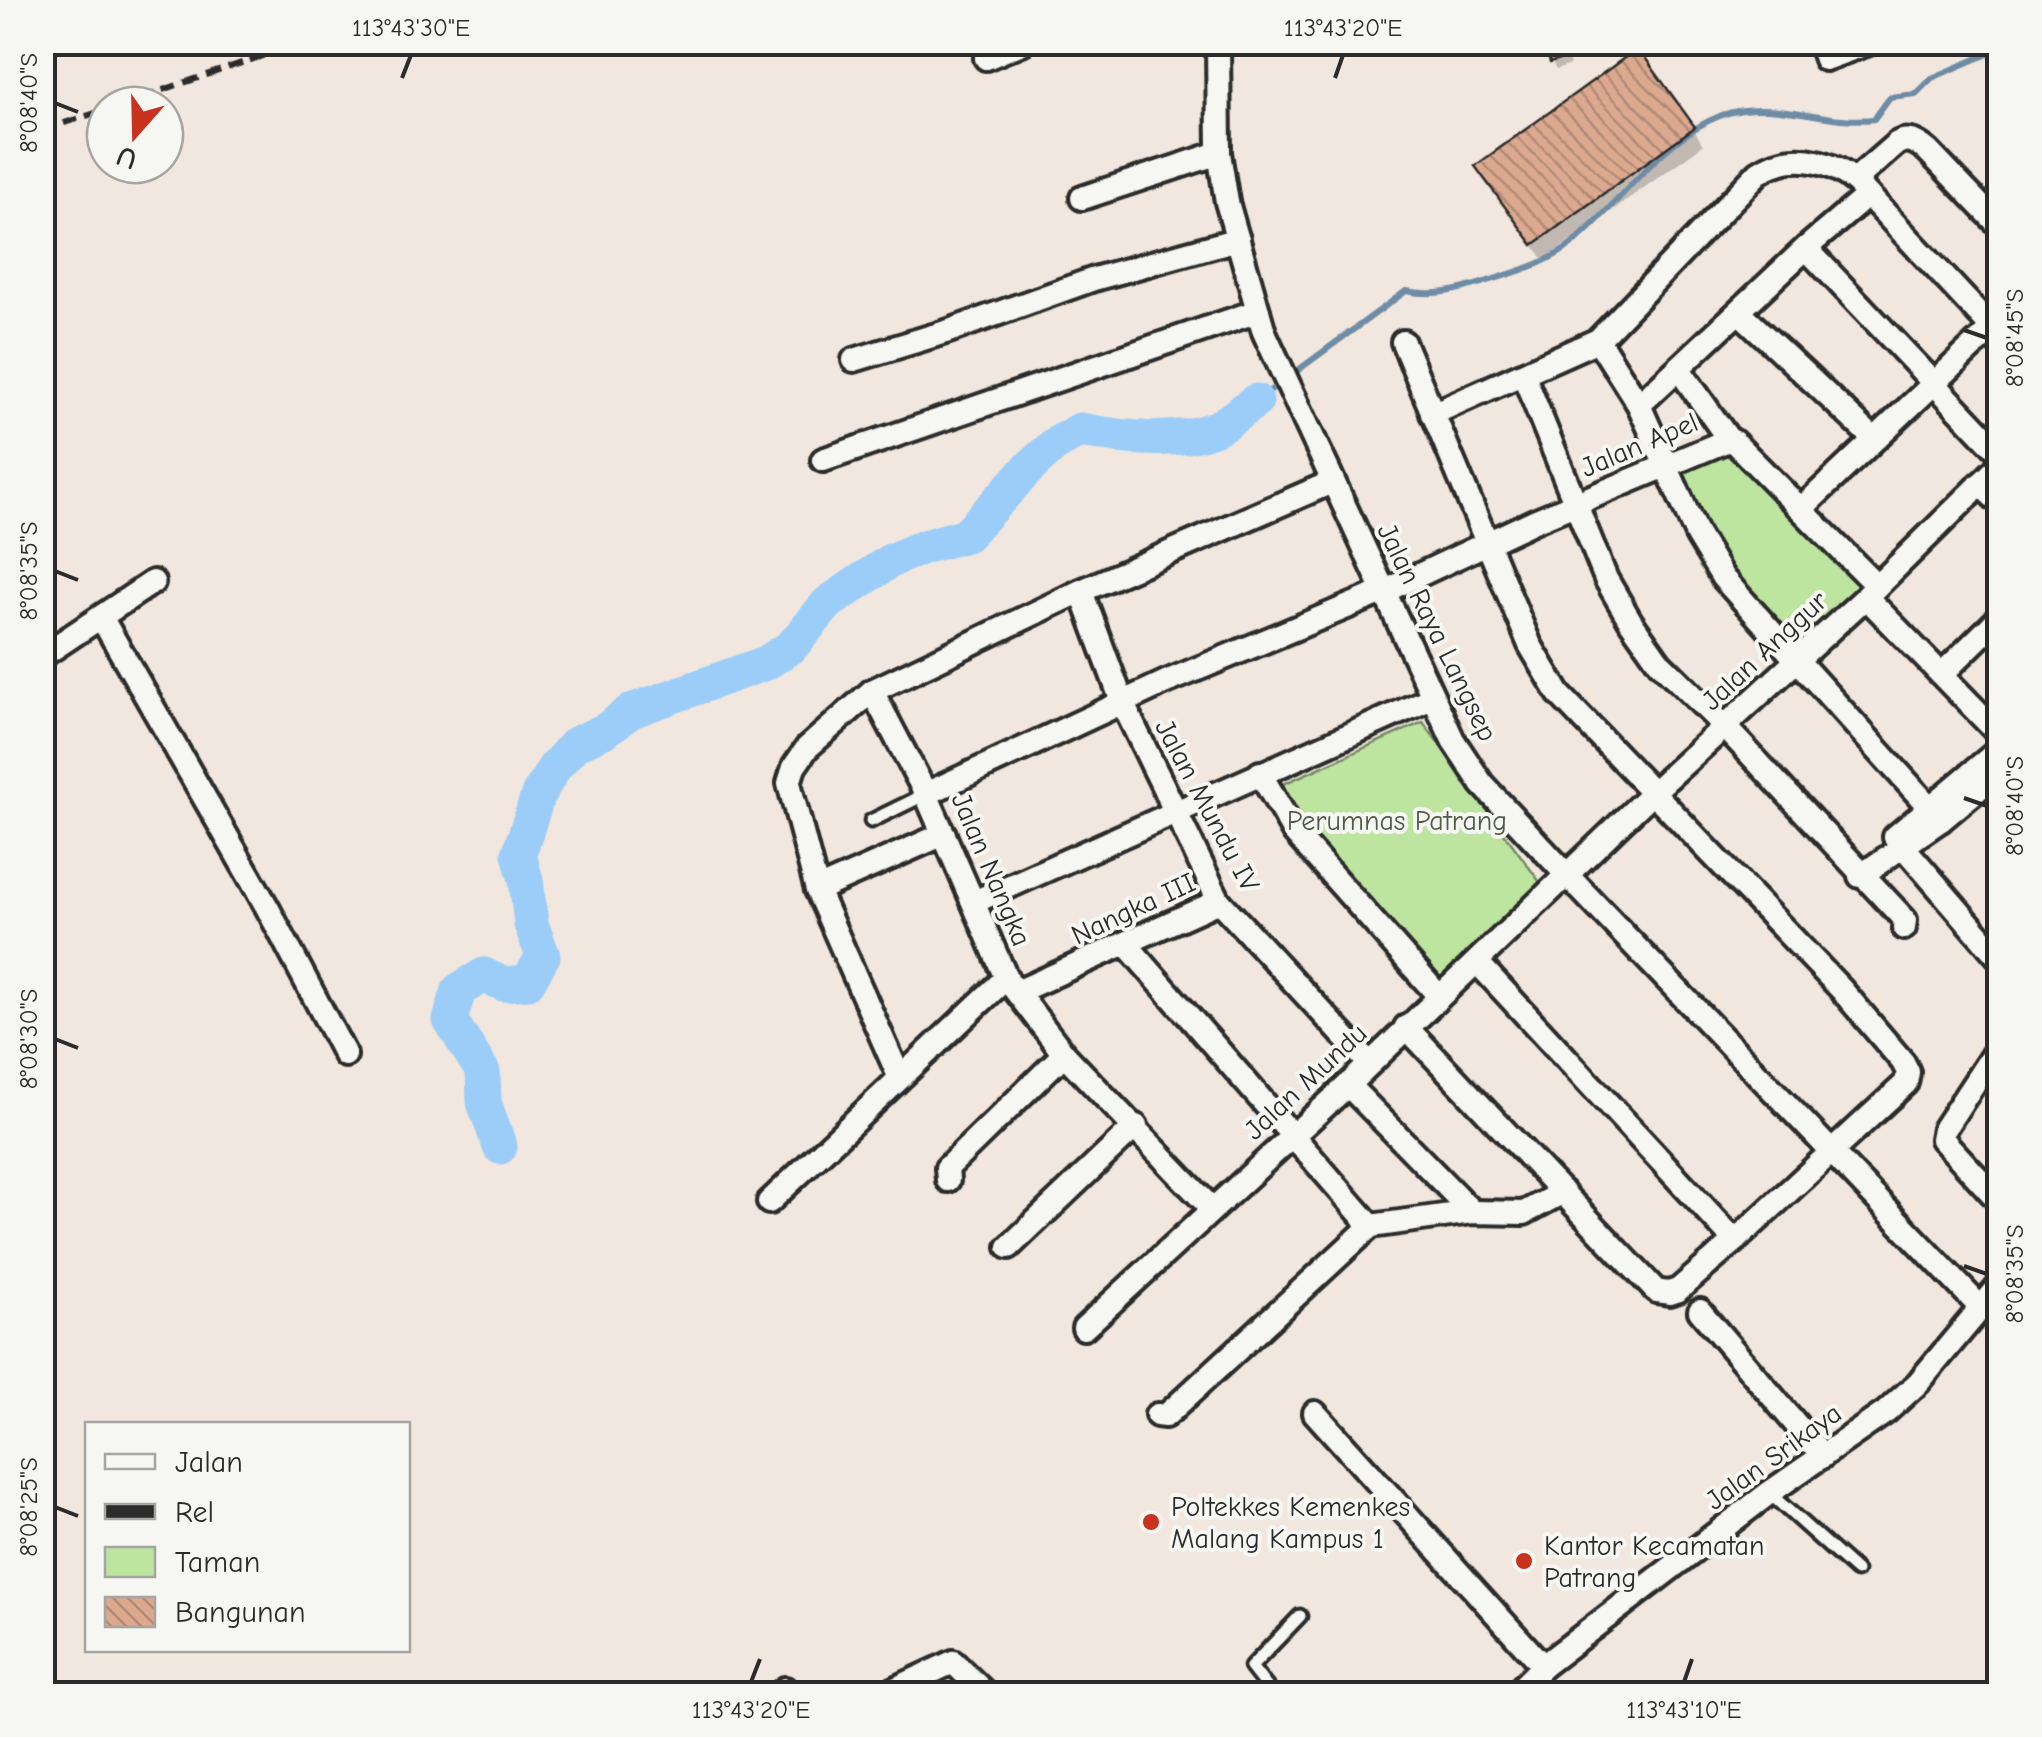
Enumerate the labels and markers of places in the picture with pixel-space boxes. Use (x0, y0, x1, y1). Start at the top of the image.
place label: Poltekkes Kemenkes Malang Kampus 1 (1171, 1491, 1410, 1555)
marker: Poltekkes Kemenkes Malang Kampus 1 (1140, 1511, 1162, 1533)
place label: Kantor Kecamatan Patrang (1544, 1530, 1764, 1594)
marker: Kantor Kecamatan Patrang (1513, 1550, 1535, 1572)

